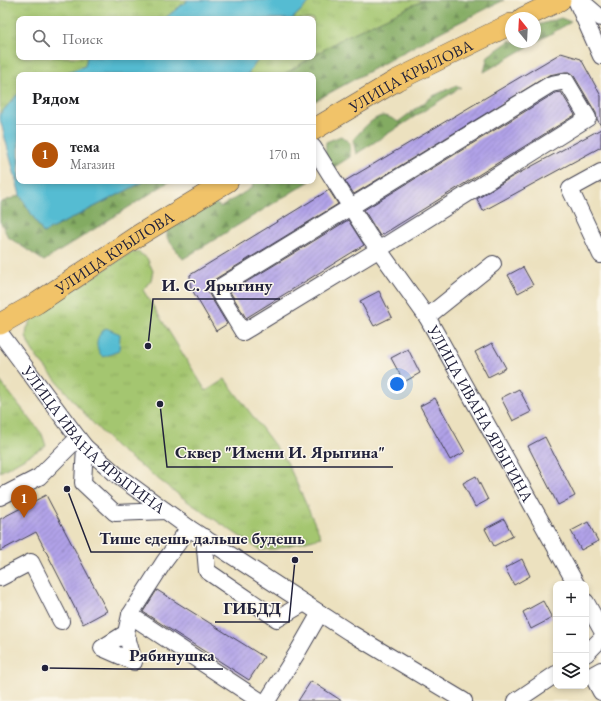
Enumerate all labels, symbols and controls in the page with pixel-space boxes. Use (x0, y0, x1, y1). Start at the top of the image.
north arrow (505, 12, 541, 48)
search box (16, 16, 316, 60)
icon: search (30, 27, 52, 49)
text: Поиск (62, 29, 103, 48)
street label: УЛИЦА КРЫЛОВА (344, 34, 477, 117)
text: Рядом (32, 87, 80, 109)
text: тема (70, 137, 100, 156)
text: 1 (42, 146, 48, 163)
text: 170 m (269, 146, 300, 163)
text: Магазин (70, 156, 115, 173)
street label: УЛИЦА КРЫЛОВА (50, 205, 178, 299)
callout: И. С. Ярыгину (153, 270, 280, 299)
text: И. С. Ярыгину (161, 274, 273, 296)
street label: УЛИЦА ИВАНА ЯРЫГИНА (423, 320, 539, 506)
street label: УЛИЦА ИВАНА ЯРЫГИНА (17, 361, 171, 518)
your location (387, 374, 407, 394)
callout: Сквер "Имени И. Ярыгина" (167, 438, 393, 467)
text: Сквер "Имени И. Ярыгина" (175, 441, 385, 463)
pin: 1 (11, 485, 37, 518)
callout: Тише едешь дальше будешь (91, 523, 313, 552)
text: Тише едешь дальше будешь (99, 527, 305, 549)
map controls (553, 581, 589, 689)
button: + (553, 581, 589, 617)
callout: ГИБДД (215, 593, 289, 622)
text: ГИБДД (223, 597, 281, 619)
button: − (553, 617, 589, 653)
callout: Рябинушка (121, 640, 223, 669)
text: Рябинушка (129, 644, 215, 666)
button: layers (553, 653, 589, 689)

